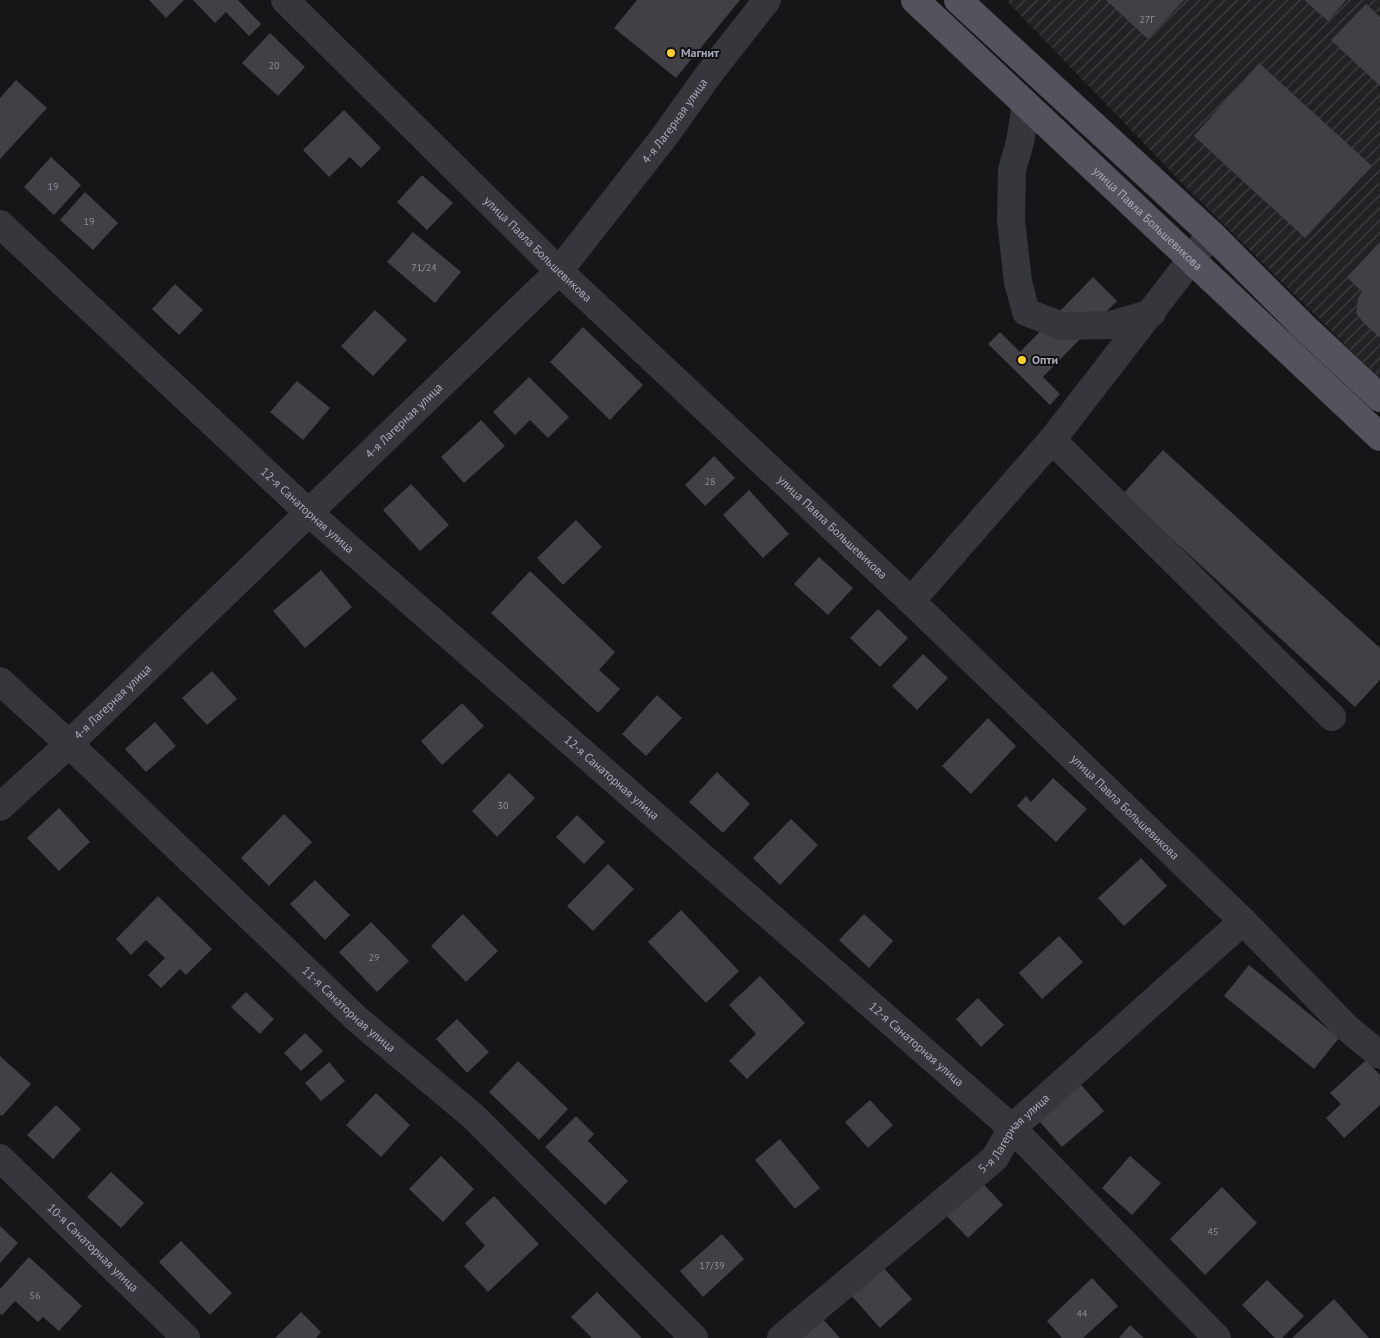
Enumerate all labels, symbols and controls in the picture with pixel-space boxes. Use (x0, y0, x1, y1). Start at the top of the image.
house number: 27Г (1139, 13, 1155, 26)
place label: Магнит (681, 45, 719, 60)
marker: Магнит (665, 47, 677, 59)
house number: 20 (269, 59, 280, 72)
street label: 4-я Лагерная улица (638, 75, 711, 166)
street label: улица Павла Большевикова (1090, 163, 1206, 273)
house number: 19 (48, 180, 58, 193)
street label: улица Павла Большевикова (481, 193, 595, 305)
house number: 19 (84, 215, 94, 228)
house number: 71/24 (411, 261, 437, 274)
place label: Опти (1032, 352, 1058, 367)
marker: Опти (1016, 354, 1028, 366)
street label: 4-я Лагерная улица (362, 379, 446, 461)
street label: 12-я Санаторная улица (258, 464, 358, 556)
street label: улица Павла Большевикова (775, 472, 891, 582)
house number: 28 (705, 475, 715, 488)
street label: 4-я Лагерная улица (70, 661, 154, 742)
street label: 12-я Санаторная улица (561, 732, 662, 823)
street label: улица Павла Большевикова (1068, 751, 1183, 863)
house number: 30 (498, 799, 509, 812)
house number: 29 (369, 951, 379, 964)
street label: 11-я Санаторная улица (299, 963, 399, 1055)
street label: 12-я Санаторная улица (866, 998, 967, 1089)
street label: 5-я Лагерная улица (975, 1090, 1052, 1176)
street label: 10-я Санаторная улица (44, 1200, 142, 1295)
house number: 45 (1208, 1225, 1218, 1238)
house number: 17/39 (699, 1259, 725, 1272)
house number: 56 (30, 1289, 40, 1302)
house number: 44 (1077, 1307, 1088, 1320)

